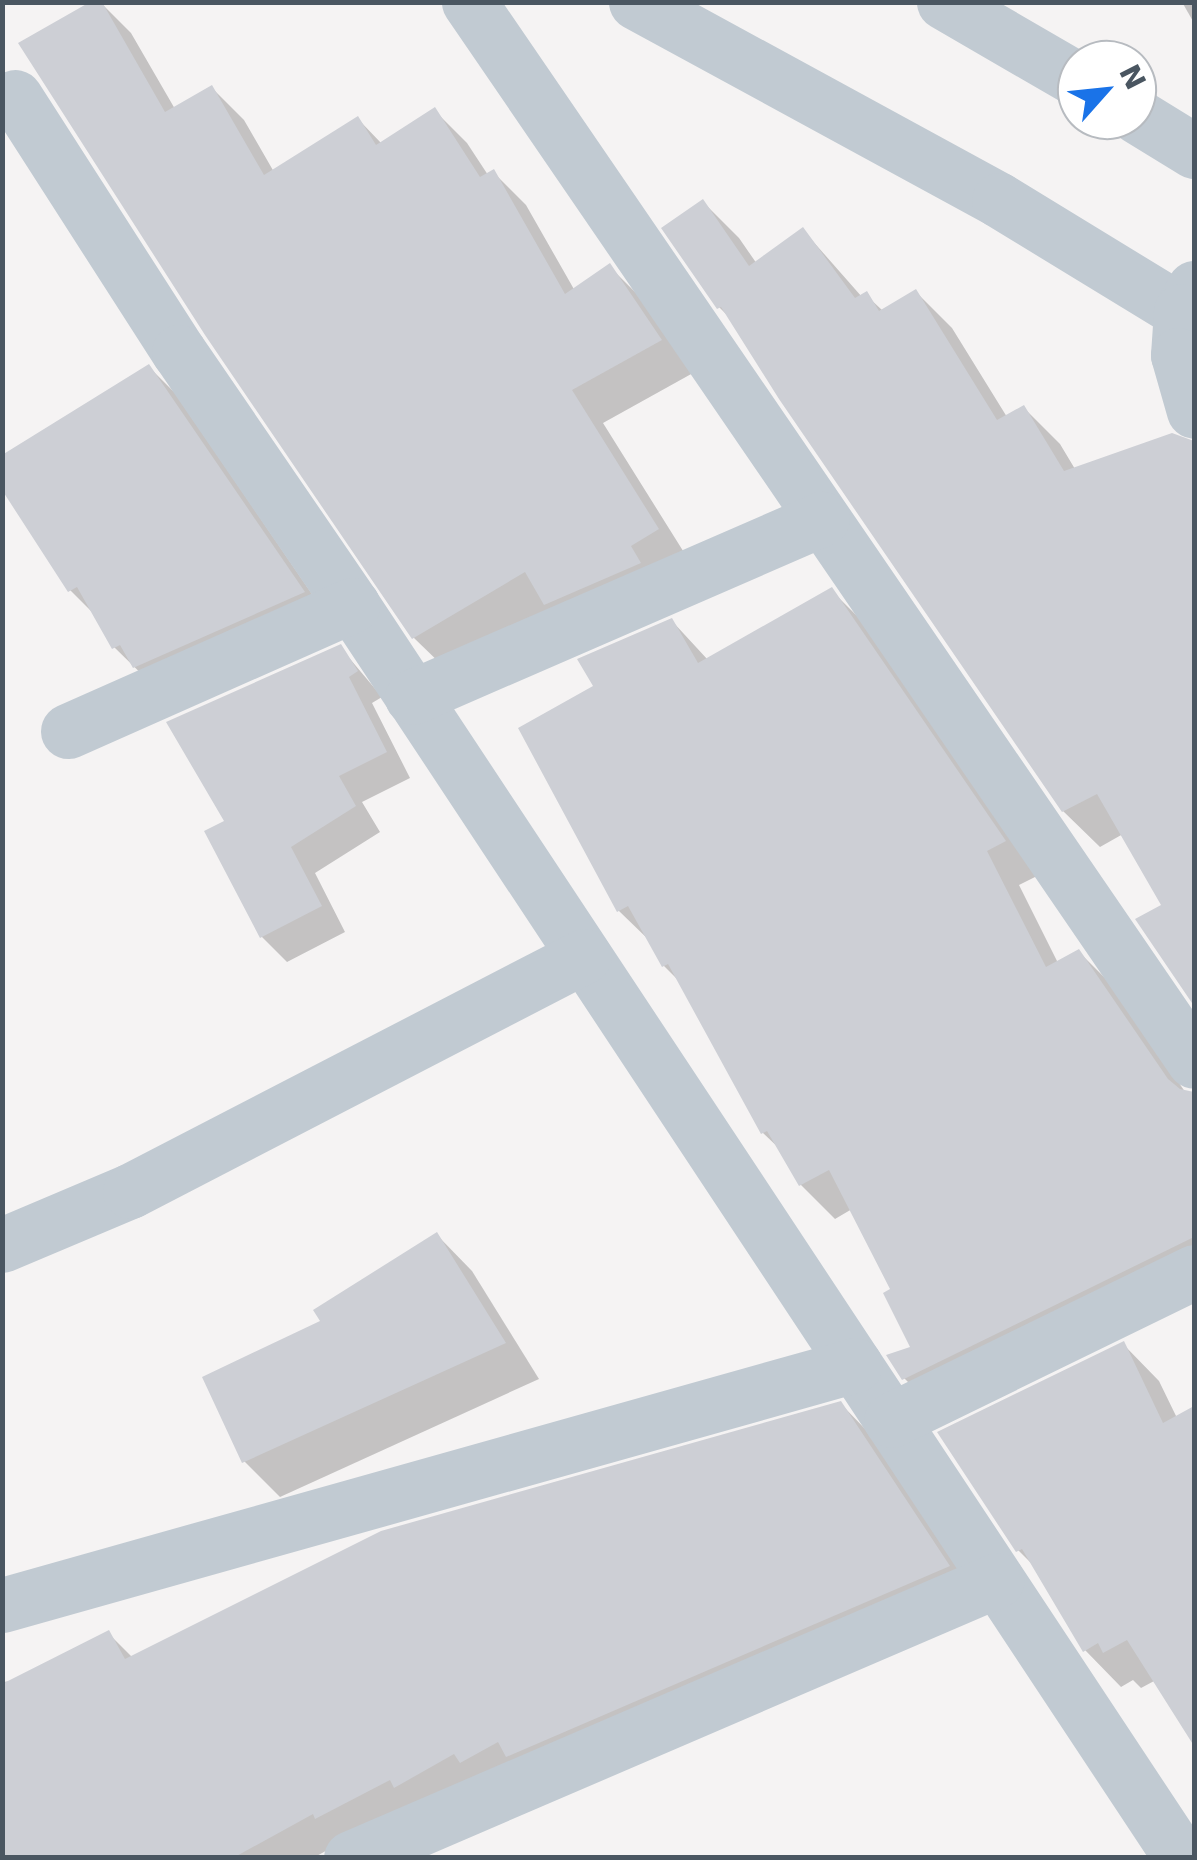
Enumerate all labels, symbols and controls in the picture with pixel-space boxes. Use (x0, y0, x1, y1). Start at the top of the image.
north arrow (1057, 40, 1157, 140)
text: N (1112, 59, 1152, 95)

